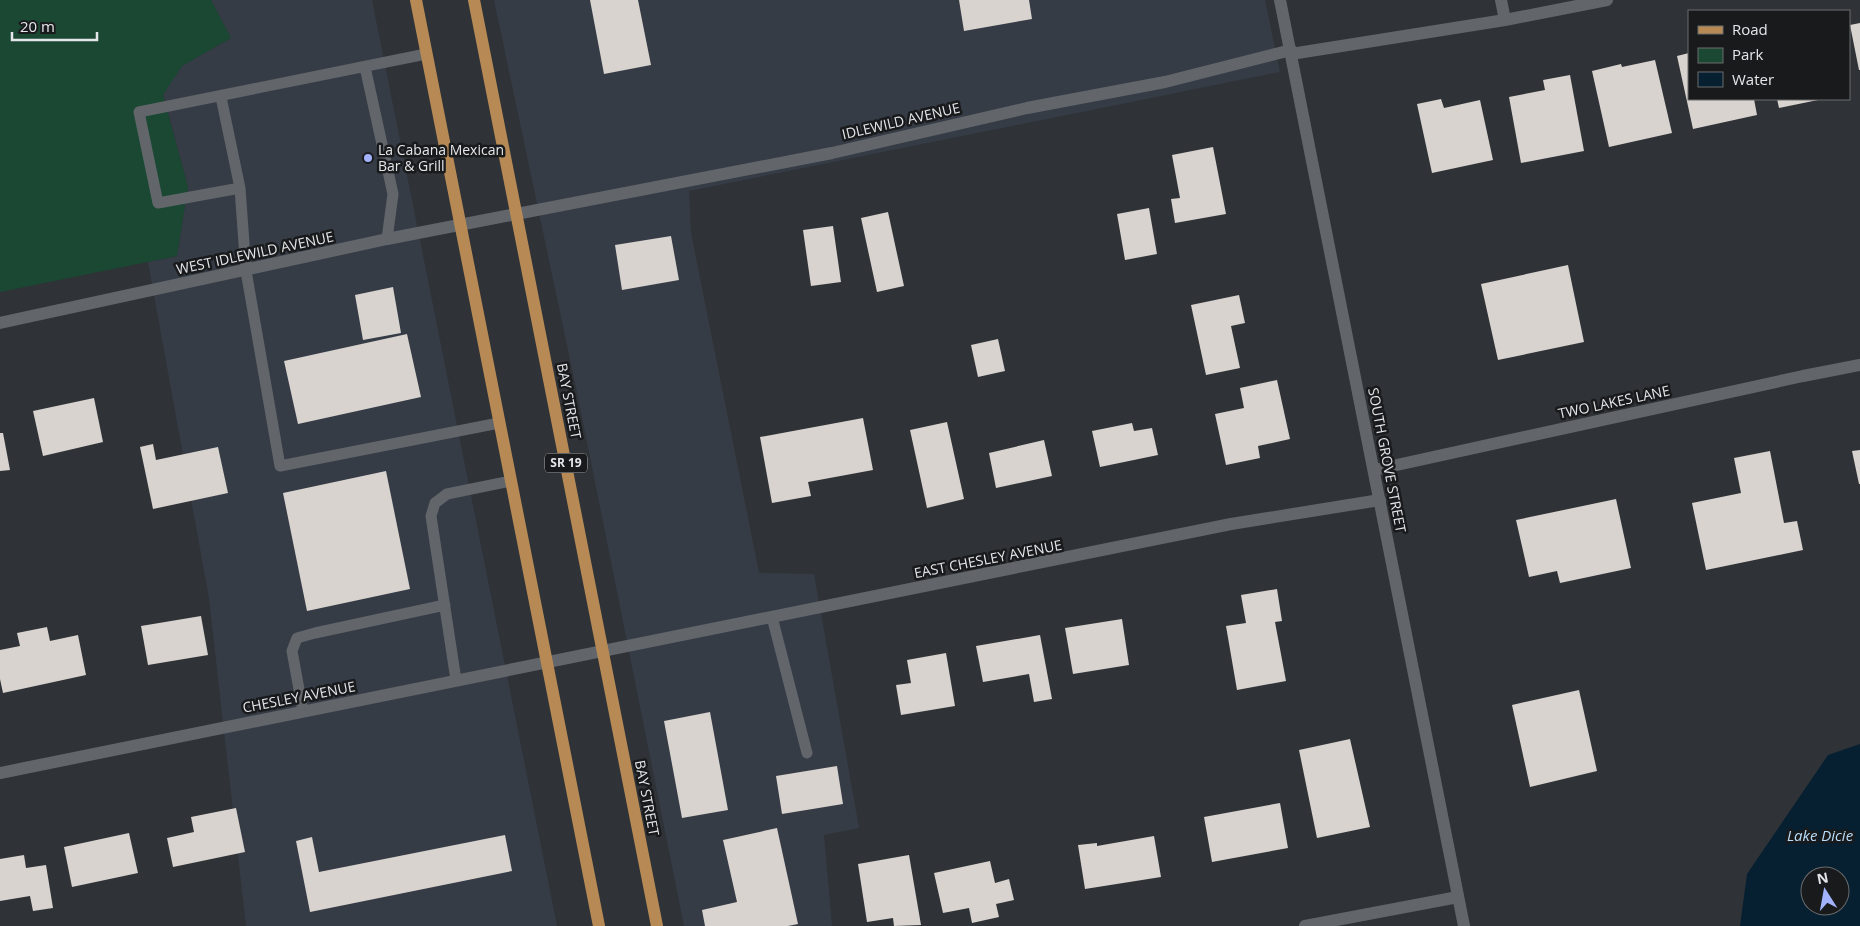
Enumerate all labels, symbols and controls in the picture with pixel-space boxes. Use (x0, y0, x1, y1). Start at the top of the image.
scale bar (12, 10, 98, 42)
legend (1688, 10, 1850, 100)
text: 20 m (20, 16, 55, 36)
text: Road (1732, 19, 1768, 39)
text: Park (1732, 44, 1763, 64)
text: Water (1732, 69, 1774, 89)
street label: IDLEWILD AVENUE (840, 98, 962, 143)
place label: La Cabana Mexican Bar & Grill (378, 140, 504, 175)
marker: La Cabana Mexican Bar & Grill (362, 152, 374, 164)
street label: WEST IDLEWILD AVENUE (175, 227, 335, 278)
street label: BAY STREET (553, 361, 586, 441)
street label: TWO LAKES LANE (1556, 380, 1671, 423)
street label: SOUTH GROVE STREET (1364, 386, 1411, 534)
road number: SR 19 (545, 453, 587, 472)
street label: EAST CHESLEY AVENUE (912, 535, 1063, 582)
street label: CHESLEY AVENUE (241, 676, 357, 717)
street label: BAY STREET (631, 758, 664, 838)
water label: Lake Dicie (1787, 825, 1854, 845)
north arrow (1800, 866, 1850, 916)
text: N (1815, 867, 1830, 888)

